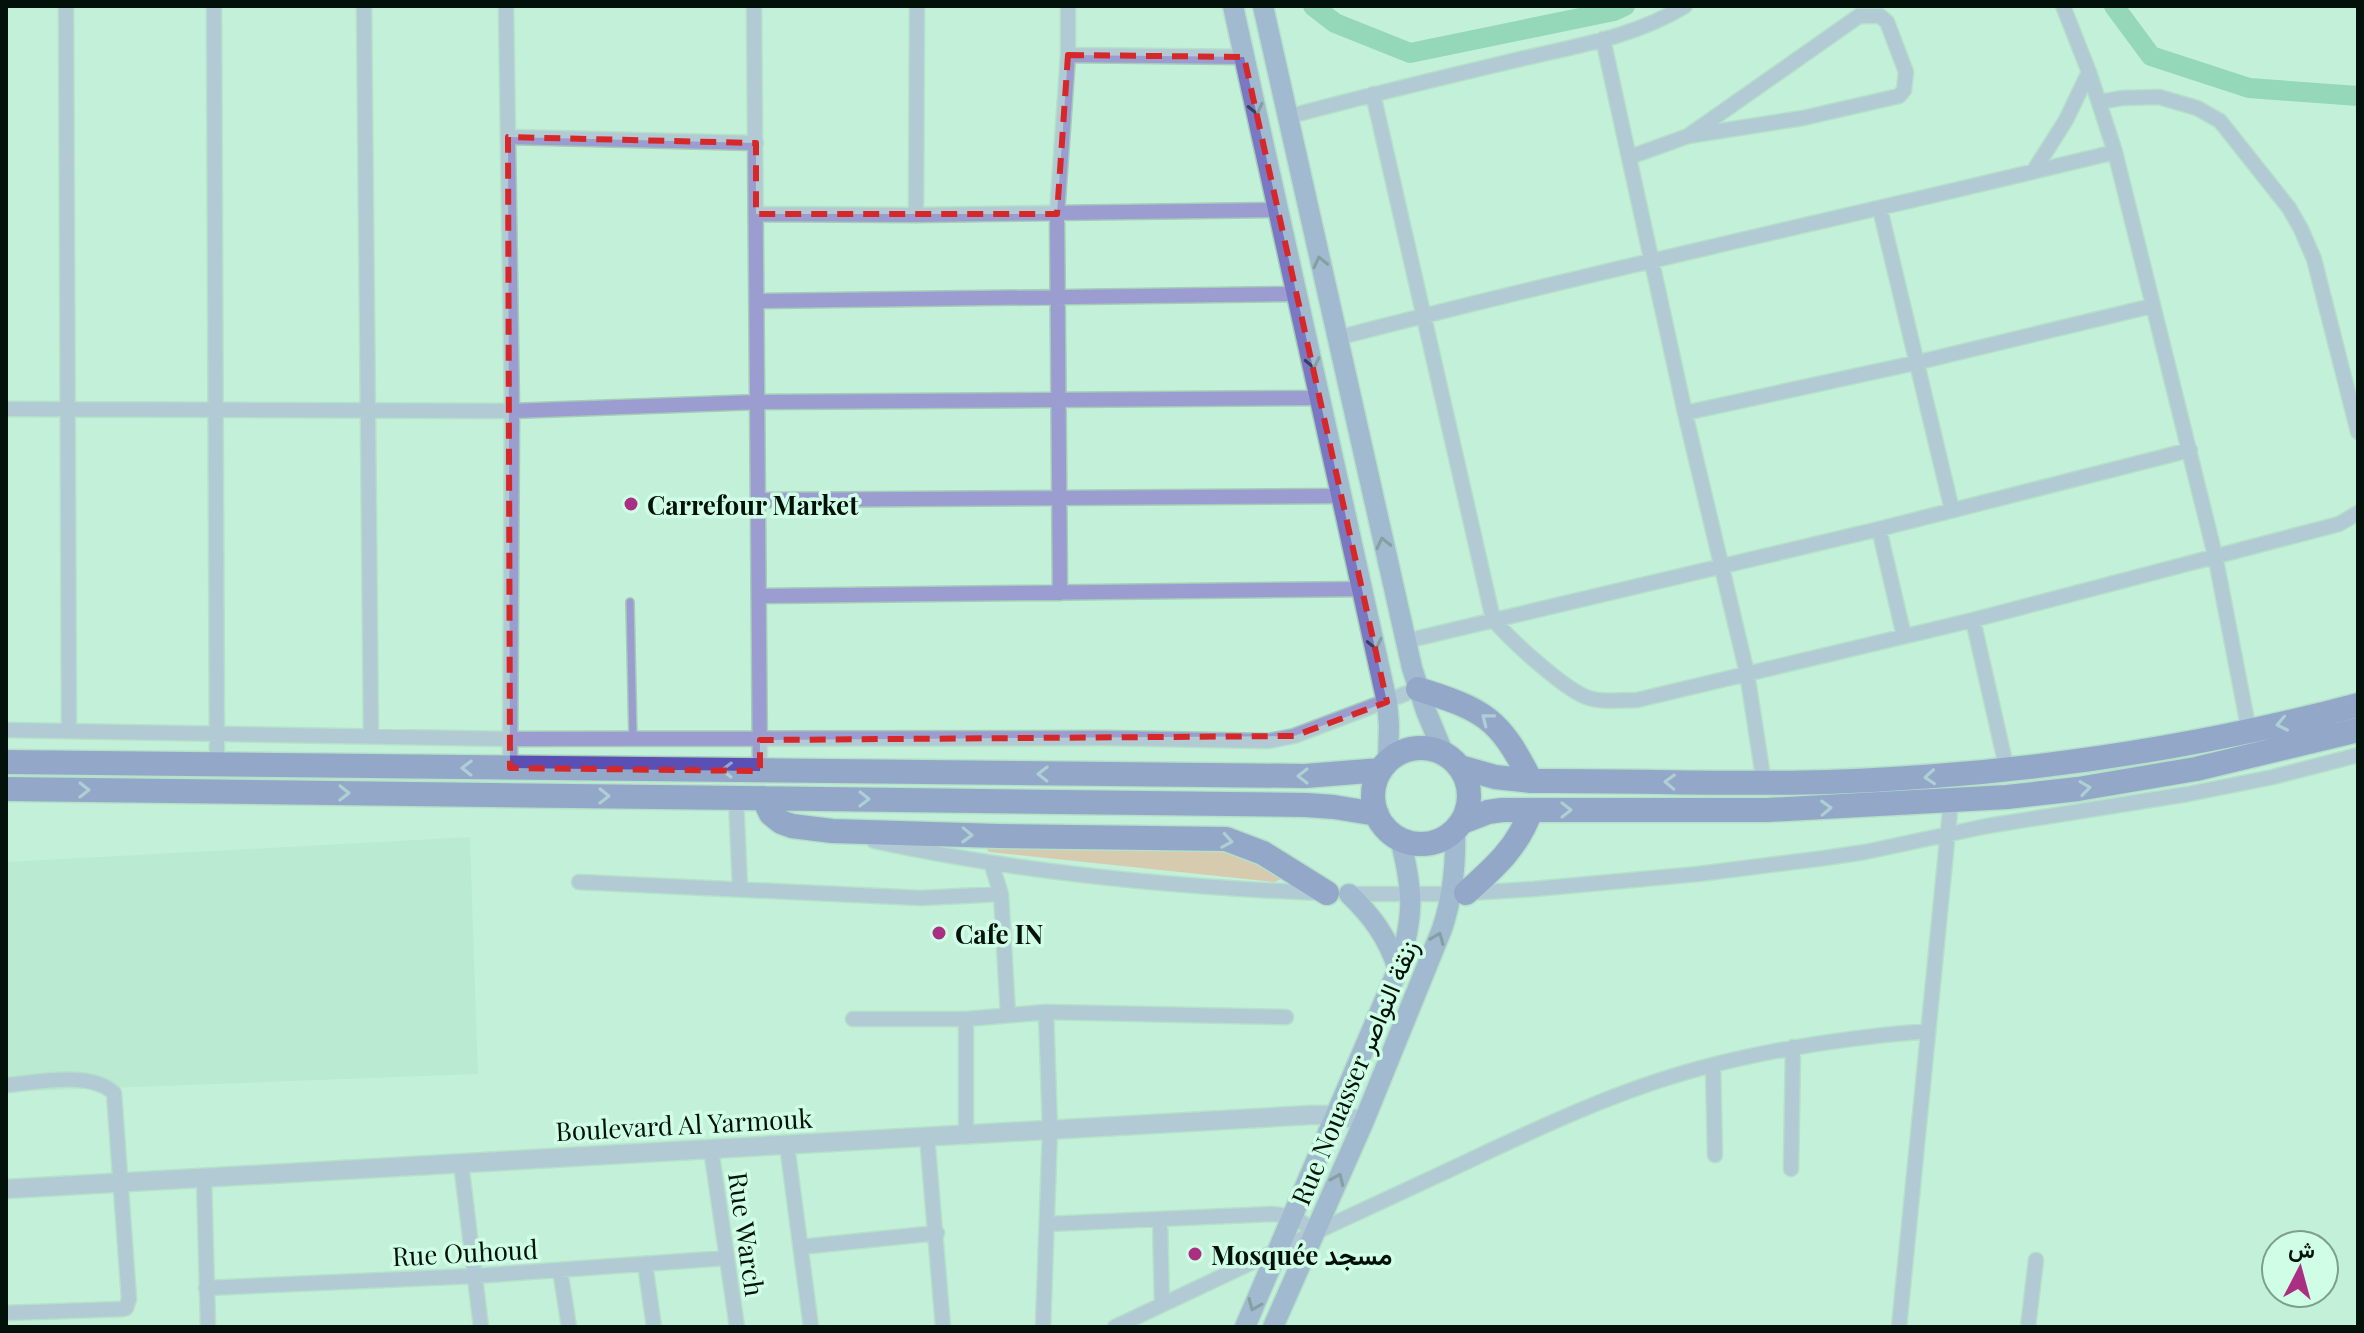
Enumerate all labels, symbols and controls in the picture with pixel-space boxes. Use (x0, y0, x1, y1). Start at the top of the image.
one-way arrow (1247, 102, 1264, 116)
one-way arrow (1312, 256, 1329, 270)
one-way arrow (1304, 356, 1321, 370)
place label: Carrefour Market (647, 487, 859, 522)
marker: Carrefour Market (622, 495, 640, 513)
one-way arrow (1375, 537, 1392, 551)
one-way arrow (1366, 637, 1383, 651)
one-way arrow (1481, 715, 1496, 729)
one-way arrow (2276, 715, 2290, 732)
one-way arrow (460, 759, 473, 776)
one-way arrow (720, 761, 733, 779)
one-way arrow (1036, 765, 1049, 782)
one-way arrow (1296, 767, 1309, 785)
one-way arrow (1923, 768, 1936, 785)
one-way arrow (1663, 773, 1676, 790)
one-way arrow (2078, 780, 2092, 797)
one-way arrow (78, 781, 91, 798)
one-way arrow (338, 784, 351, 801)
one-way arrow (598, 787, 611, 805)
one-way arrow (858, 790, 871, 808)
one-way arrow (1820, 800, 1833, 817)
one-way arrow (1560, 801, 1573, 819)
one-way arrow (961, 827, 974, 844)
one-way arrow (1220, 831, 1233, 848)
place label: Cafe IN (955, 916, 1043, 951)
marker: Cafe IN (930, 924, 948, 942)
one-way arrow (1428, 932, 1445, 946)
street label: Rue Nouasser زنقة النواصر (1282, 934, 1426, 1210)
street label: Boulevard Al Yarmouk (555, 1100, 814, 1148)
street label: Rue Warch (721, 1170, 773, 1298)
one-way arrow (1328, 1172, 1344, 1187)
north arrow (2260, 1229, 2340, 1309)
street label: Rue Ouhoud (391, 1231, 539, 1273)
text: ش (2287, 1232, 2317, 1264)
place label: Mosquée مسجد (1211, 1237, 1392, 1272)
marker: Mosquée مسجد (1186, 1245, 1204, 1263)
one-way arrow (1248, 1297, 1264, 1311)

